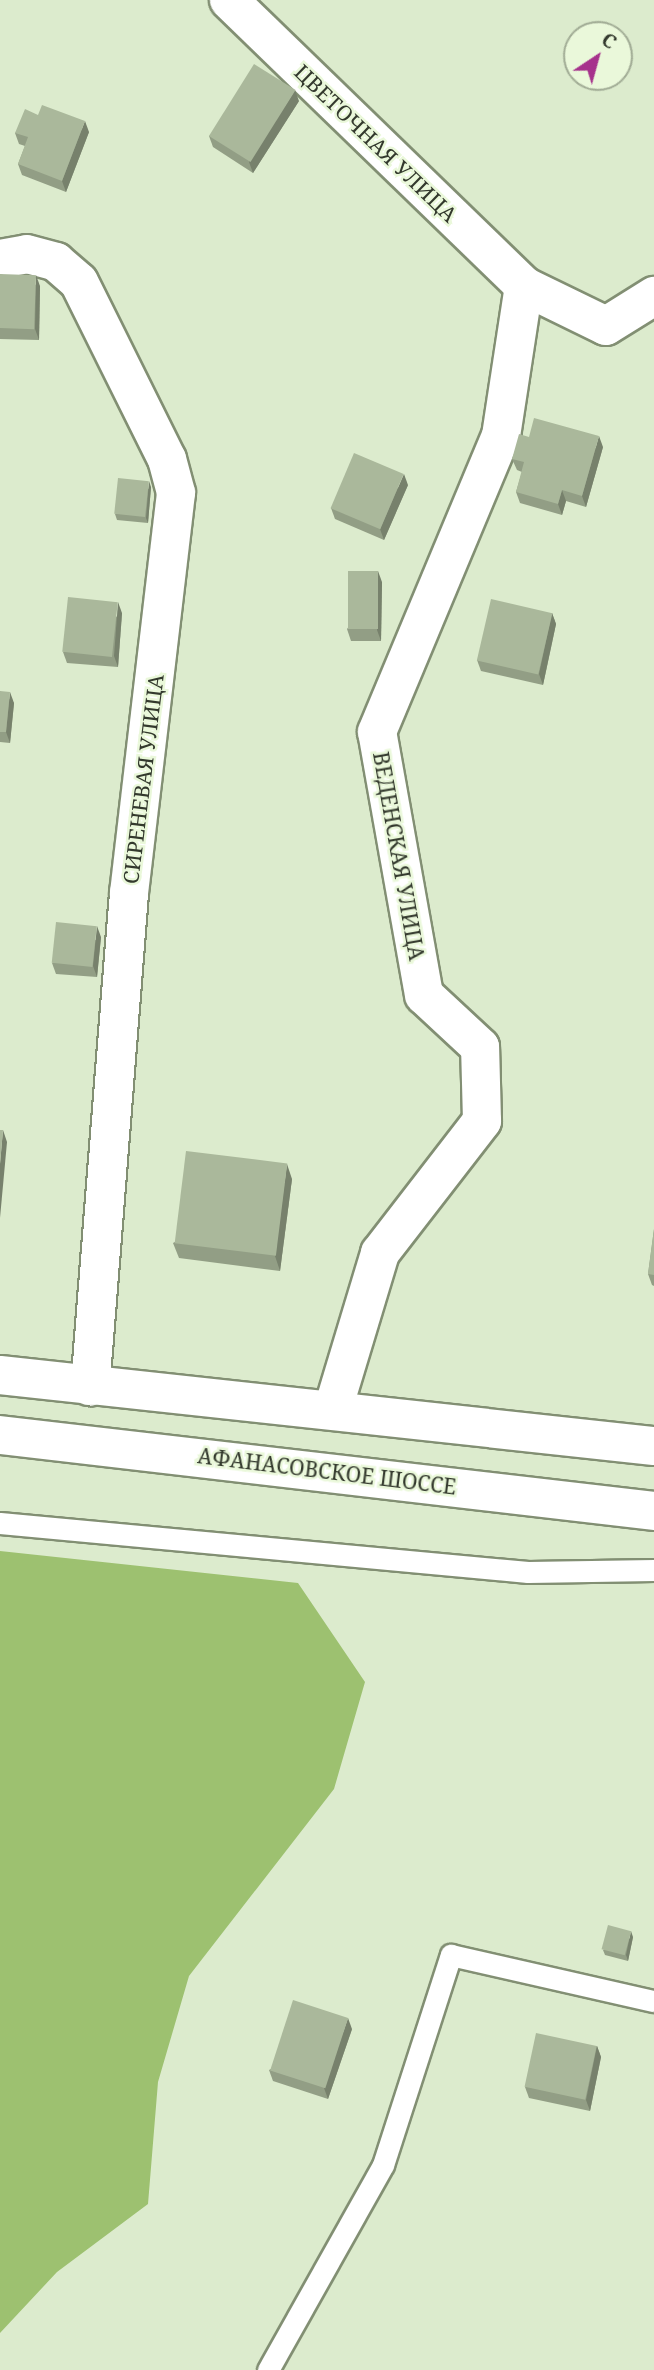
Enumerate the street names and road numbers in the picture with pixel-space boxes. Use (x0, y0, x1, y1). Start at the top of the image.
street label: ЦВЕТОЧНАЯ УЛИЦА (290, 59, 462, 227)
street label: СИРЕНЕВАЯ УЛИЦА (118, 673, 168, 885)
street label: ВЕДЕНСКАЯ УЛИЦА (368, 750, 430, 962)
street label: АФАНАСОВСКОЕ ШОССЕ (196, 1443, 458, 1499)

